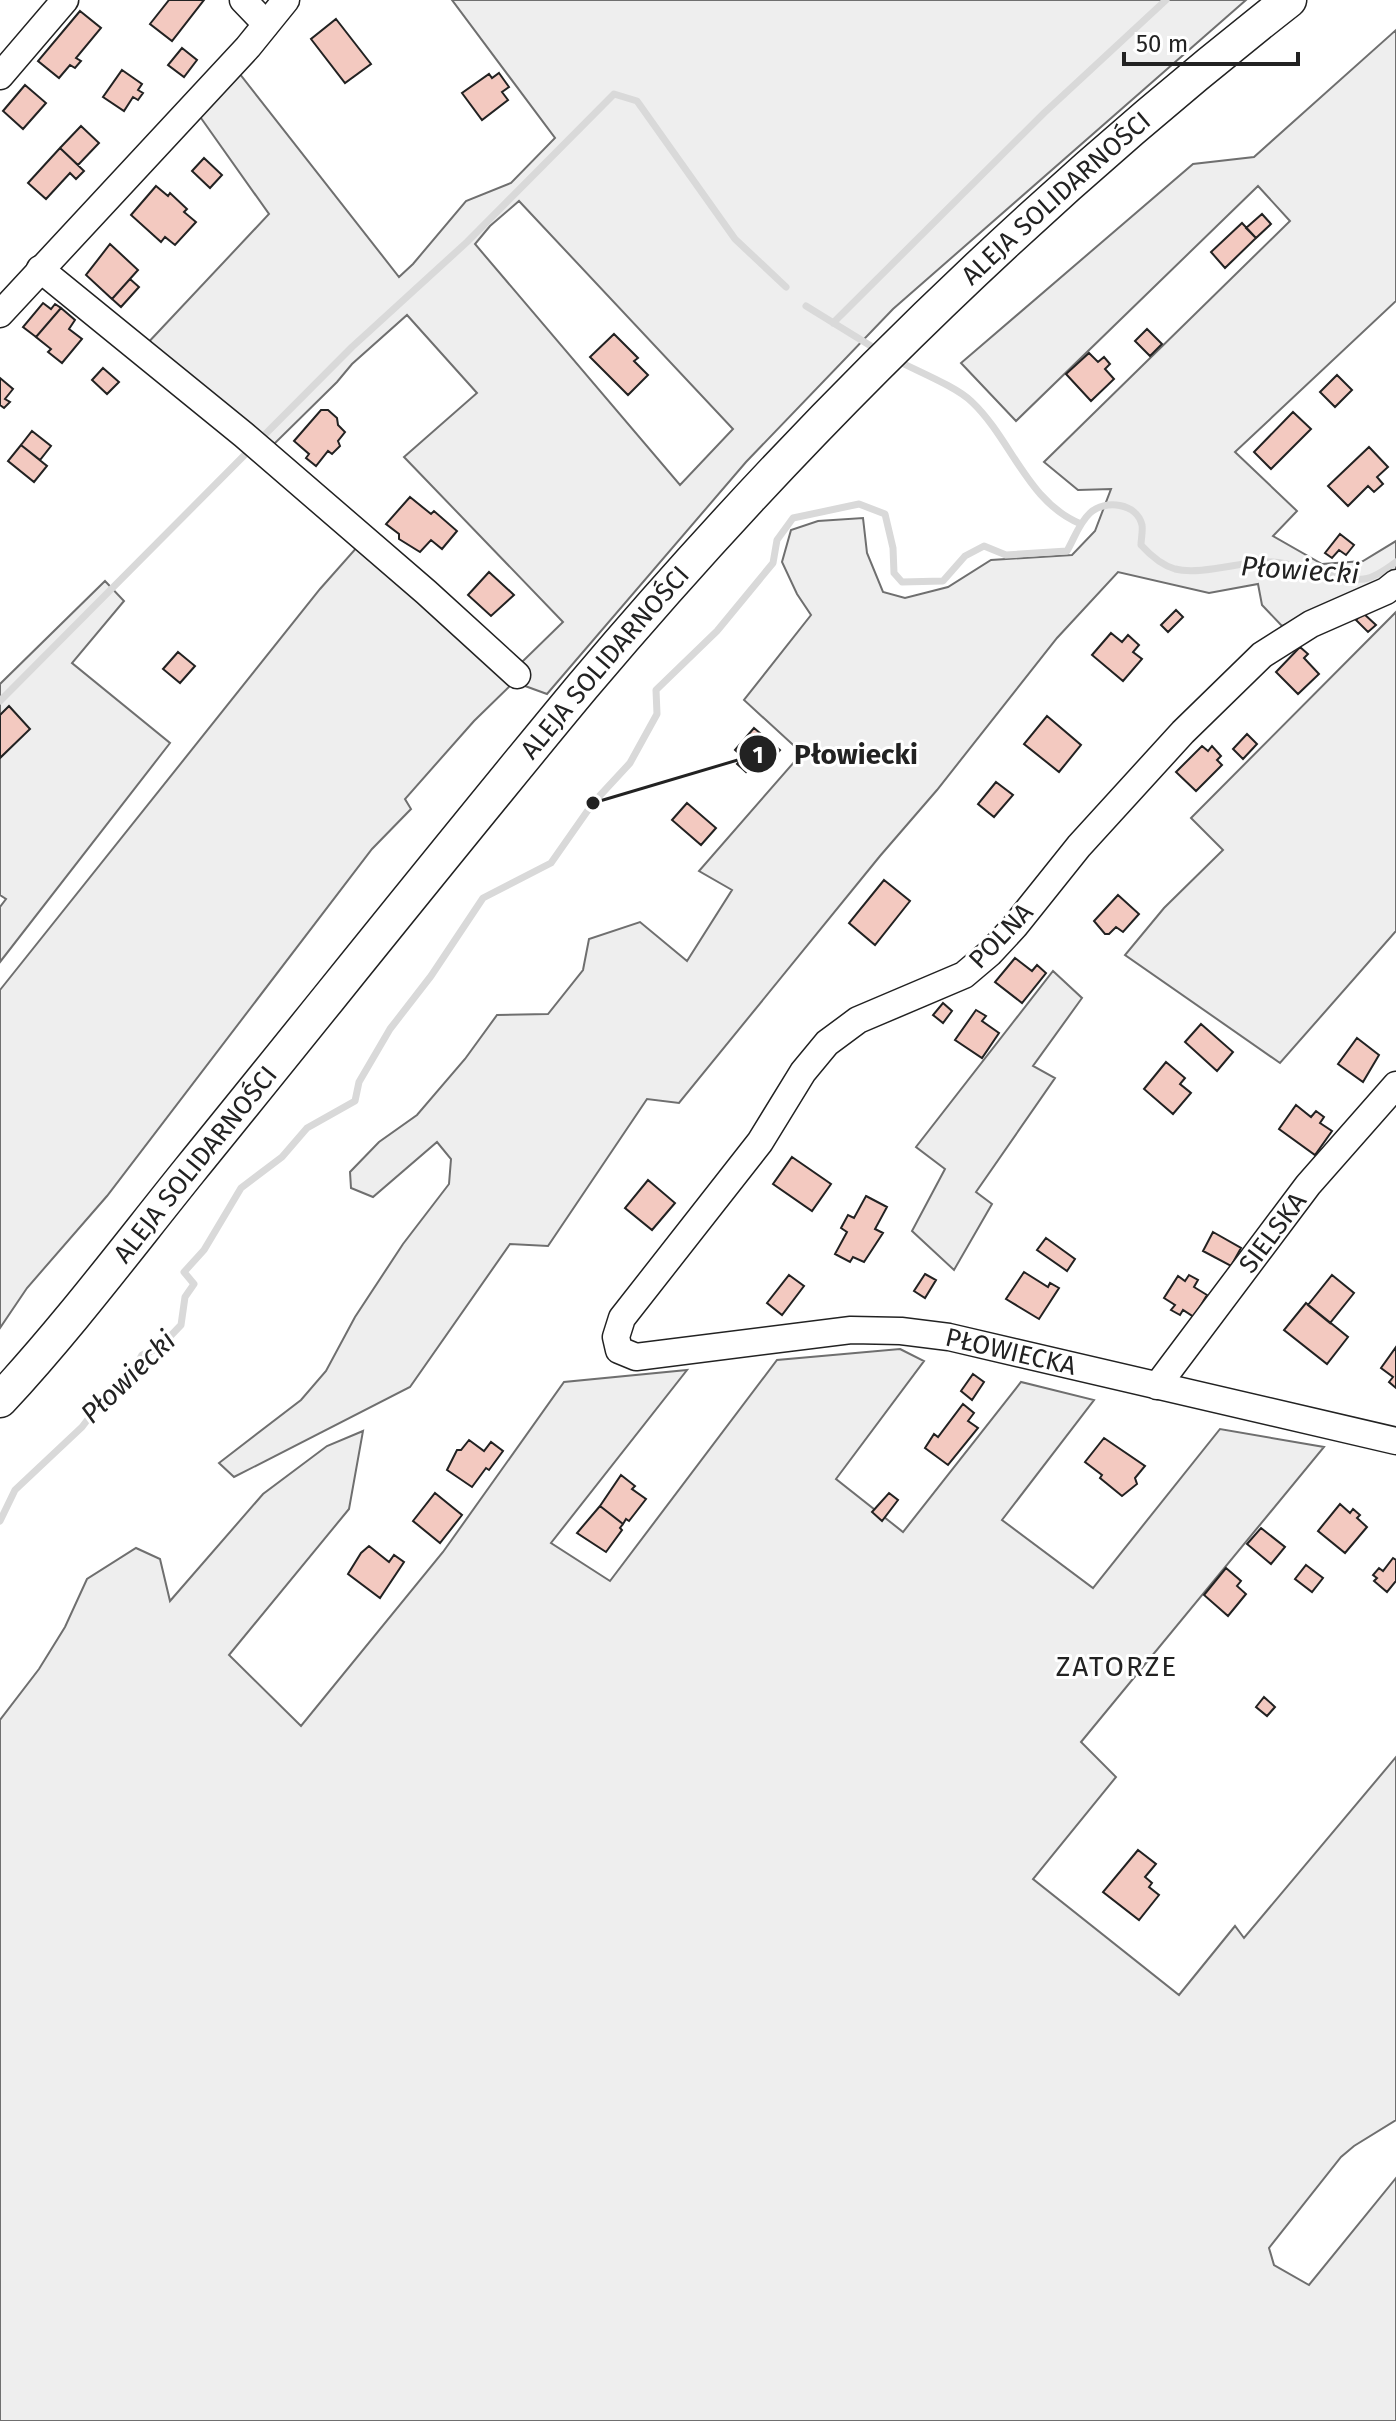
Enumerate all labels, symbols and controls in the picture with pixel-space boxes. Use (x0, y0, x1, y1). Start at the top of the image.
scale bar (1124, 16, 1298, 66)
text: 50 m (1136, 30, 1188, 58)
street label: ALEJA SOLIDARNOŚCI (955, 105, 1157, 291)
water label: Płowiecki (1240, 549, 1360, 591)
street label: ALEJA SOLIDARNOŚCI (514, 560, 695, 765)
callout: Płowiecki (738, 728, 934, 780)
text: Płowiecki (794, 738, 918, 771)
text: 1 (752, 741, 764, 769)
street label: POLNA (963, 897, 1040, 975)
street label: ALEJA SOLIDARNOŚCI (107, 1060, 283, 1269)
street label: SIELSKA (1232, 1186, 1313, 1279)
street label: PŁOWIECKA (943, 1321, 1079, 1382)
water label: Płowiecki (74, 1324, 182, 1430)
district label: ZATORZE (1056, 1650, 1178, 1683)

